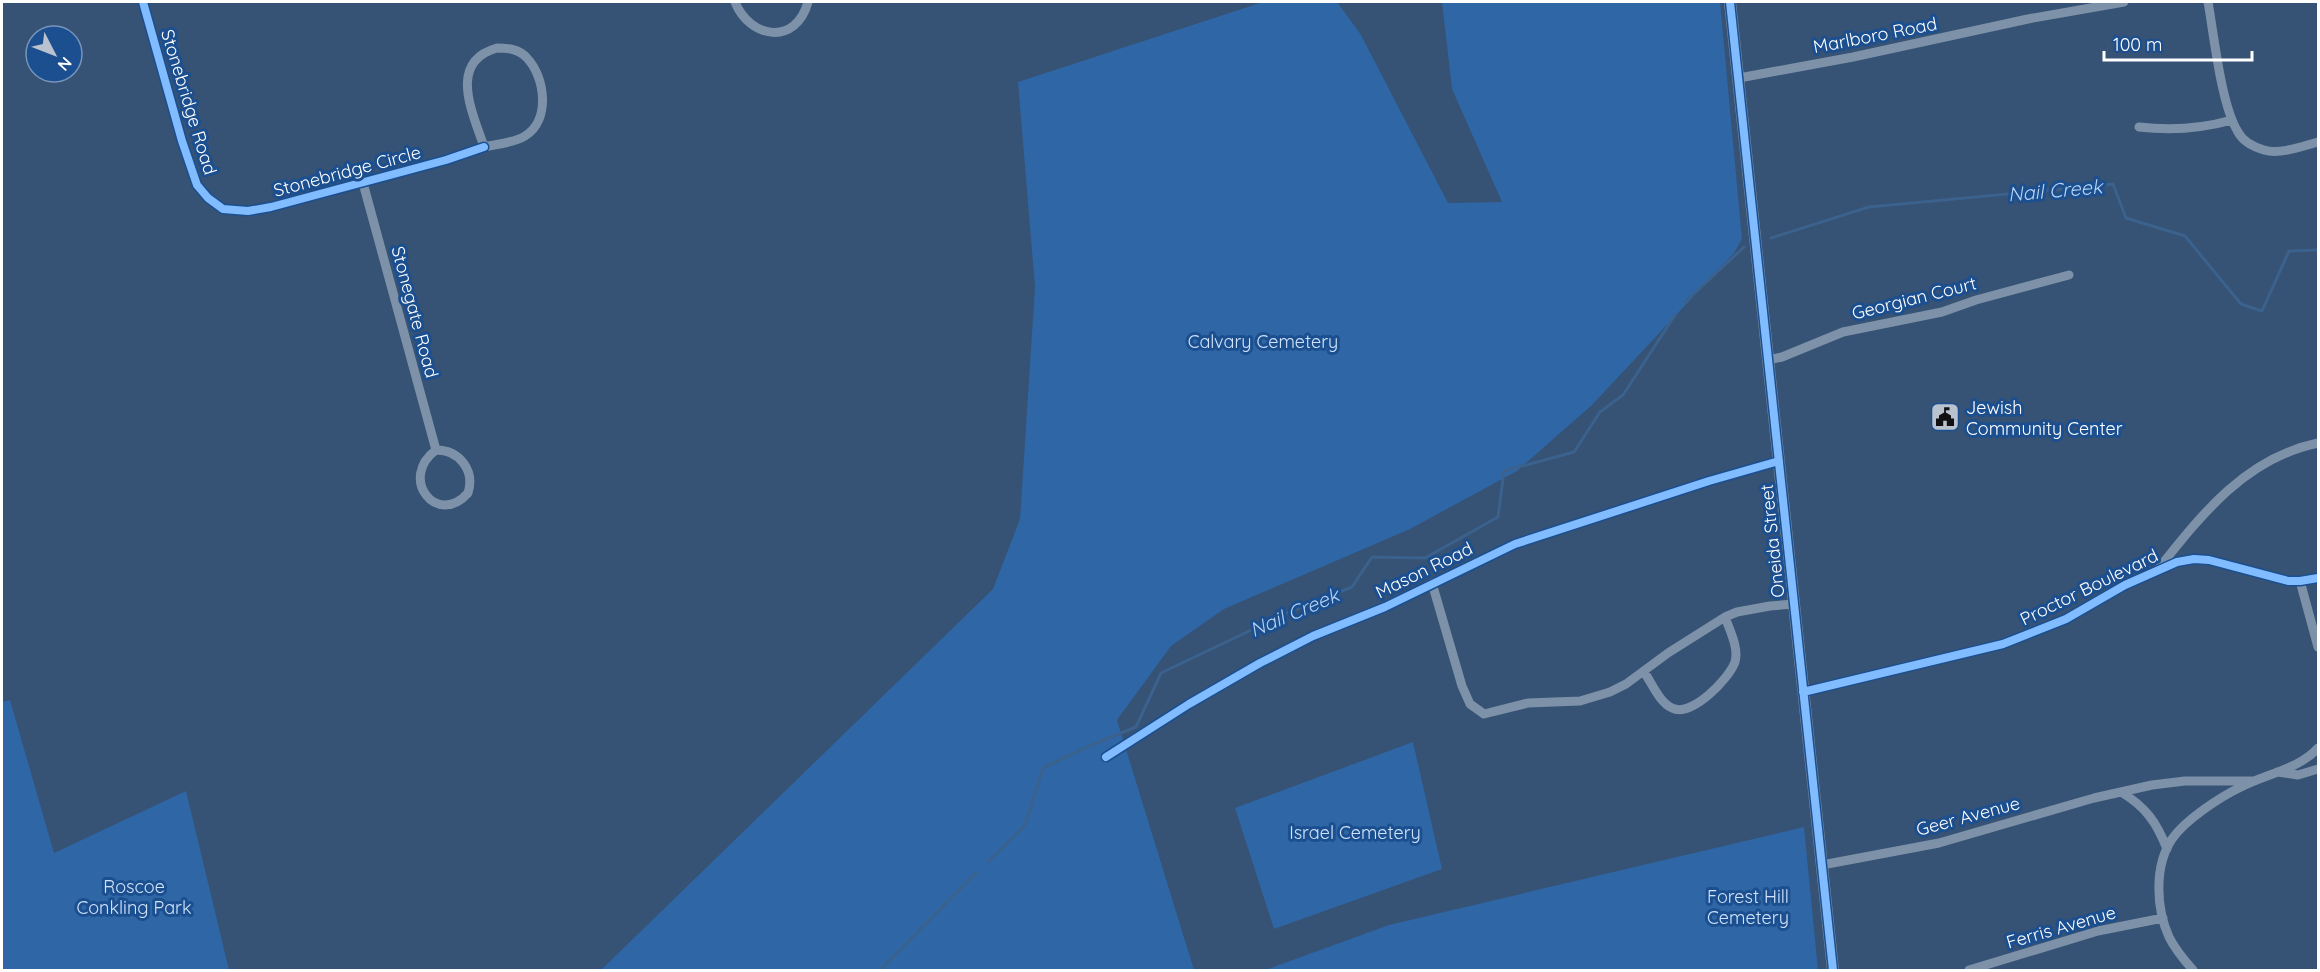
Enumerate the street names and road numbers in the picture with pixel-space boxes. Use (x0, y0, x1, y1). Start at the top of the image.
street label: Marlboro Road (1811, 12, 1939, 58)
street label: Stonebridge Road (156, 27, 222, 177)
street label: Stonebridge Circle (271, 140, 423, 202)
street label: Stonegate Road (386, 244, 444, 380)
street label: Georgian Court (1849, 271, 1979, 325)
street label: Oneida Street (1755, 483, 1789, 599)
street label: Mason Road (1372, 537, 1476, 603)
street label: Proctor Boulevard (2016, 544, 2162, 630)
street label: Geer Avenue (1914, 791, 2022, 841)
street label: Ferris Avenue (2004, 900, 2118, 954)

